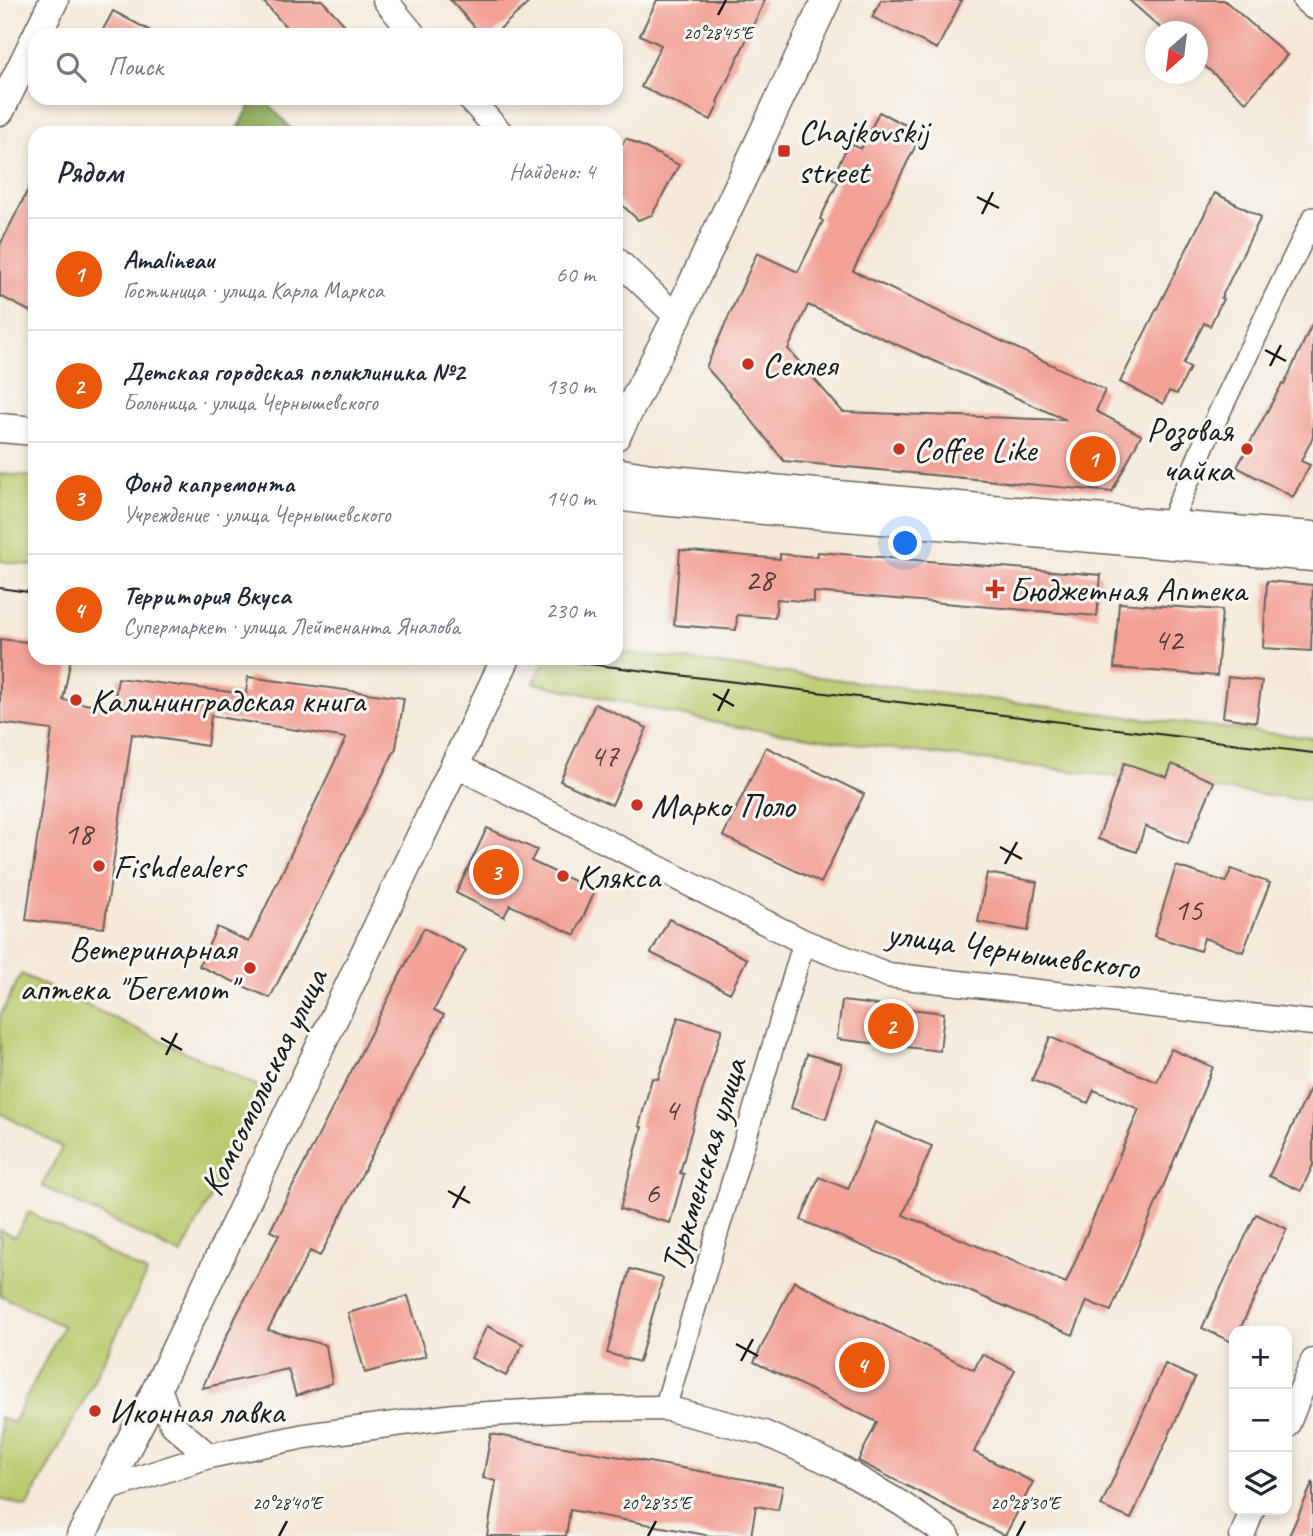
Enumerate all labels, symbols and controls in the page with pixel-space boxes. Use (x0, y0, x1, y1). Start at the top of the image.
north arrow (1145, 21, 1208, 84)
text: 20°28'45"E (683, 22, 755, 44)
search box (28, 28, 623, 105)
icon: search (52, 48, 90, 86)
text: Поиск (108, 50, 163, 83)
place label: Chajkovskij street (798, 109, 932, 194)
marker: Chajkovskij street (776, 143, 792, 159)
text: Рядом (56, 153, 123, 191)
text: Найдено: 4 (509, 157, 595, 186)
text: Amalineau (123, 243, 214, 276)
text: 1 (74, 260, 84, 289)
text: 60 m (556, 260, 595, 289)
text: Гостиница · улица Карла Маркса (123, 276, 384, 305)
place label: Секлея (762, 342, 840, 387)
text: Детская городская поликлиника №2 (123, 355, 465, 388)
marker: Секлея (740, 356, 756, 372)
text: 2 (74, 372, 84, 401)
text: 130 m (546, 372, 595, 401)
text: Больница · улица Чернышевского (123, 388, 378, 417)
place label: Розовая чайка (1146, 407, 1236, 492)
place label: Coffee Like (913, 427, 1039, 472)
pin: 1 (1070, 433, 1116, 485)
marker: Coffee Like (891, 441, 907, 457)
marker: Розовая чайка (1239, 441, 1255, 457)
text: Фонд капремонта (123, 467, 295, 500)
text: 3 (74, 484, 84, 513)
text: 140 m (546, 484, 595, 513)
text: Учреждение · улица Чернышевского (123, 500, 391, 529)
your location (888, 526, 922, 560)
house number: 28 (745, 559, 776, 600)
place label: Бюджетная Аптека (1009, 567, 1249, 612)
text: Территория Вкуса (123, 579, 291, 612)
marker: Бюджетная Аптека (987, 581, 1003, 597)
text: 4 (74, 596, 84, 625)
text: 230 m (546, 596, 595, 625)
text: Супермаркет · улица Лейтенанта Яналова (123, 612, 460, 641)
house number: 42 (1154, 619, 1185, 660)
place label: Калининградская книга (90, 678, 367, 723)
marker: Калининградская книга (68, 692, 84, 708)
house number: 47 (590, 735, 620, 776)
place label: Марко Поло (651, 783, 796, 828)
marker: Марко Поло (629, 797, 645, 813)
house number: 18 (64, 813, 95, 854)
place label: Fishdealers (113, 844, 248, 889)
pin: 3 (473, 846, 519, 898)
place label: Клякса (577, 854, 662, 899)
marker: Fishdealers (91, 858, 107, 874)
marker: Клякса (555, 868, 571, 884)
house number: 15 (1174, 889, 1204, 930)
street label: улица Чернышевского (882, 910, 1144, 991)
place label: Ветеринарная аптека "Бегемот" (19, 926, 243, 1011)
street label: Комсомольская улица (189, 960, 339, 1203)
marker: Ветеринарная аптека "Бегемот" (242, 960, 258, 976)
pin: 2 (868, 1000, 914, 1052)
street label: Туркменская улица (650, 1050, 758, 1277)
house number: 4 (664, 1089, 682, 1130)
house number: 6 (645, 1172, 661, 1213)
map controls (1229, 1326, 1292, 1515)
button: + (1229, 1326, 1292, 1389)
pin: 4 (839, 1339, 885, 1391)
place label: Иконная лавка (109, 1389, 286, 1434)
button: − (1229, 1389, 1292, 1452)
marker: Иконная лавка (87, 1403, 103, 1419)
button: layers (1229, 1452, 1292, 1515)
text: 20°28'40"E (252, 1492, 324, 1514)
text: 20°28'35"E (621, 1492, 693, 1514)
text: 20°28'30"E (990, 1492, 1062, 1514)

